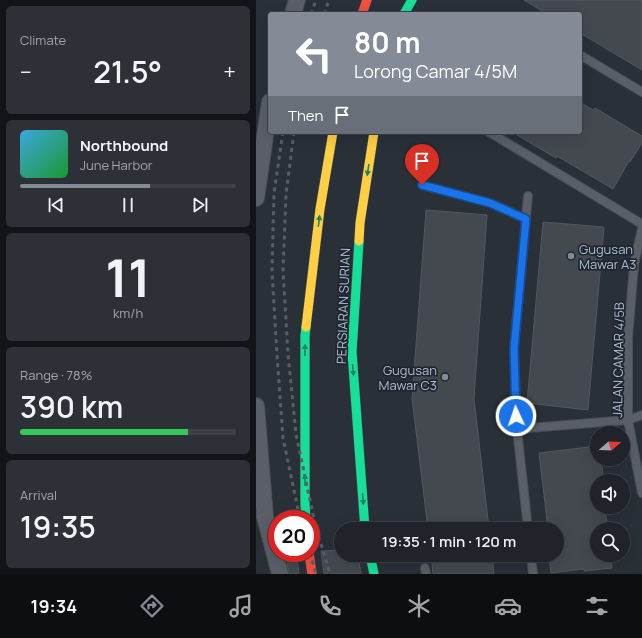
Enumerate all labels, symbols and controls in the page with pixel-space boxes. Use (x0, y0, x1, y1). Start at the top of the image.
text: 80 m (354, 23, 420, 61)
icon: left (288, 28, 340, 80)
text: Climate (20, 31, 66, 49)
text: 21.5° (93, 51, 162, 92)
text: − (20, 57, 32, 87)
text: + (223, 57, 236, 87)
text: Lorong Camar 4/5M (354, 59, 517, 83)
icon: arrive (331, 104, 353, 126)
text: Then (288, 105, 323, 126)
text: Northbound (80, 135, 168, 156)
pin (405, 144, 439, 185)
icon: arrive (411, 150, 433, 172)
text: June Harbor (80, 156, 153, 174)
one-way arrow (365, 164, 371, 177)
icon: previous (45, 194, 67, 216)
icon: pause (117, 194, 139, 216)
icon: next (189, 194, 211, 216)
one-way arrow (315, 215, 322, 227)
place label: Gugusan Mawar A3 (579, 240, 636, 273)
text: 11 (105, 242, 151, 313)
street label: PERSIARAN SURIAN (332, 248, 354, 364)
marker: Gugusan Mawar A3 (566, 251, 576, 261)
street label: JALAN CAMAR 4/5B (608, 302, 628, 418)
text: km/h (113, 304, 143, 322)
one-way arrow (302, 343, 308, 356)
place label: Gugusan Mawar C3 (379, 361, 437, 394)
one-way arrow (349, 363, 356, 376)
text: Range · 78% (20, 366, 92, 384)
marker: Gugusan Mawar C3 (440, 372, 450, 382)
text: 390 km (20, 386, 123, 427)
position arrow (495, 395, 537, 437)
north arrow (590, 426, 630, 466)
map controls (590, 426, 630, 562)
one-way arrow (302, 473, 308, 486)
button: sound (590, 474, 630, 514)
text: Arrival (20, 486, 57, 504)
one-way arrow (359, 493, 366, 505)
text: 19:35 (20, 506, 96, 547)
speed limit sign: 20 (268, 510, 320, 562)
button: search (590, 522, 630, 562)
text: 19:35 · 1 min · 120 m (382, 531, 516, 552)
icon: directions (138, 592, 166, 620)
icon: music (227, 592, 255, 620)
icon: phone (316, 592, 344, 620)
icon: climate (405, 592, 433, 620)
icon: car (494, 592, 522, 620)
icon: filters (583, 592, 611, 620)
text: 19:34 (31, 594, 77, 618)

